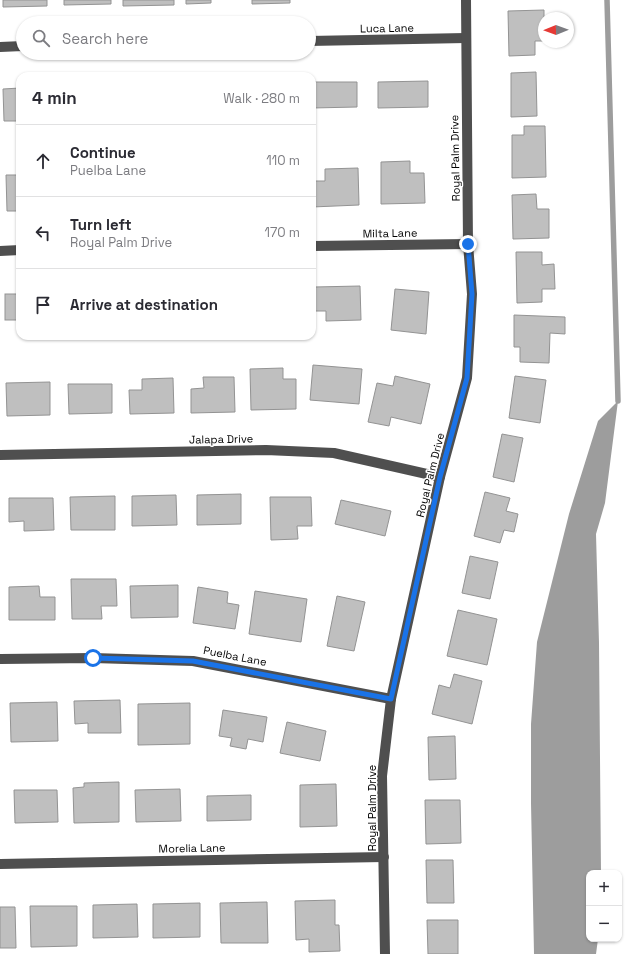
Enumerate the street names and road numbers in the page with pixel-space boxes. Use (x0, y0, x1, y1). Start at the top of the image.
street label: Luca Lane (360, 21, 414, 35)
street label: Royal Palm Drive (447, 115, 463, 201)
street label: Milta Lane (363, 226, 417, 240)
street label: Jalapa Drive (189, 431, 253, 447)
street label: Royal Palm Drive (413, 431, 447, 519)
street label: Puelba Lane (202, 643, 268, 669)
street label: Royal Palm Drive (365, 765, 379, 851)
street label: Morelia Lane (158, 840, 226, 856)

